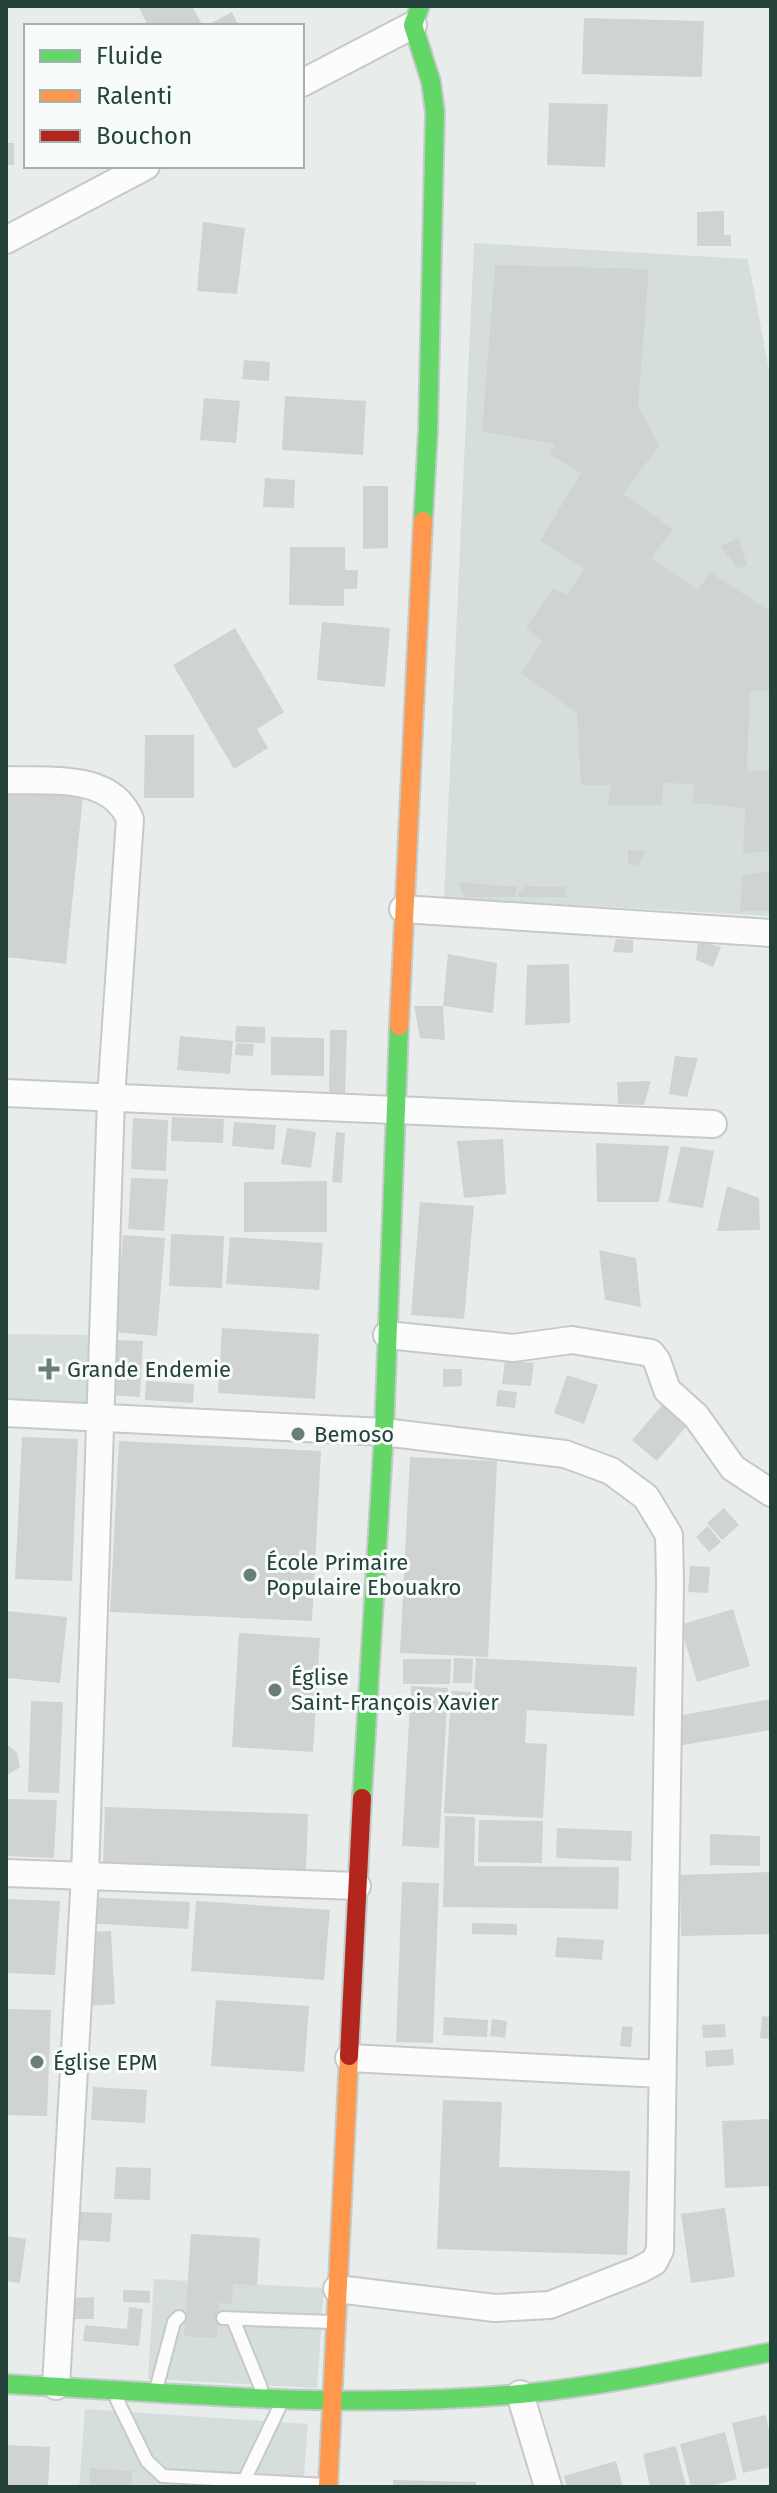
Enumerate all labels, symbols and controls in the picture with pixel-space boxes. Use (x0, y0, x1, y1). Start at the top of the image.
legend (24, 24, 304, 168)
text: Fluide (96, 42, 163, 70)
text: Ralenti (96, 82, 173, 110)
text: Bouchon (96, 122, 192, 150)
place label: Grande Endemie (67, 1356, 231, 1383)
marker: Grande Endemie (38, 1358, 60, 1380)
place label: Bemoso (314, 1421, 394, 1448)
marker: Bemoso (289, 1425, 307, 1443)
place label: École Primaire Populaire Ebouakro (266, 1549, 461, 1601)
marker: École Primaire Populaire Ebouakro (241, 1566, 259, 1584)
place label: Église Saint-François Xavier (291, 1664, 499, 1716)
marker: Église Saint-François Xavier (266, 1681, 284, 1699)
place label: Église EPM (53, 2049, 158, 2076)
marker: Église EPM (28, 2053, 46, 2071)

